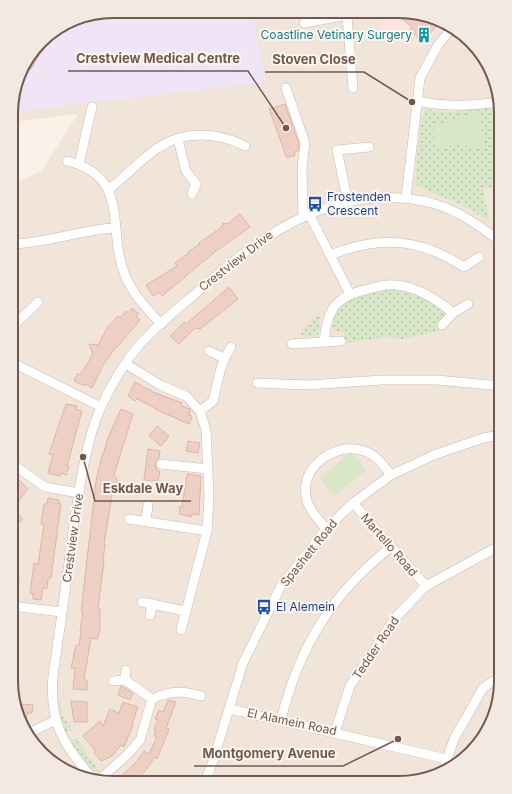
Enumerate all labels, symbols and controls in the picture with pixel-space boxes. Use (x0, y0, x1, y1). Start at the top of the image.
building icon: Coastline Vetinary Surgery (415, 26, 433, 44)
place label: Coastline Vetinary Surgery (261, 27, 412, 42)
callout: Crestview Medical Centre (68, 46, 248, 71)
callout: Stoven Close (265, 47, 364, 72)
text: Crestview Medical Centre (76, 50, 240, 66)
text: Stoven Close (272, 51, 356, 67)
place label: Frostenden Crescent (327, 189, 391, 218)
bus stop icon: Frostenden Crescent (306, 195, 324, 213)
street label: Crestview Drive (196, 227, 276, 294)
callout: Eskdale Way (95, 476, 191, 501)
text: Eskdale Way (103, 480, 183, 496)
street label: Crestview Drive (59, 492, 86, 584)
street label: Martello Road (358, 510, 421, 579)
street label: Spashett Road (277, 516, 340, 589)
bus stop icon: El Alemein (255, 598, 273, 616)
place label: El Alemein (276, 599, 335, 614)
street label: Tedder Road (349, 614, 402, 682)
street label: El Alamein Road (246, 705, 338, 738)
callout: Montgomery Avenue (194, 741, 343, 766)
text: Montgomery Avenue (202, 745, 336, 761)

